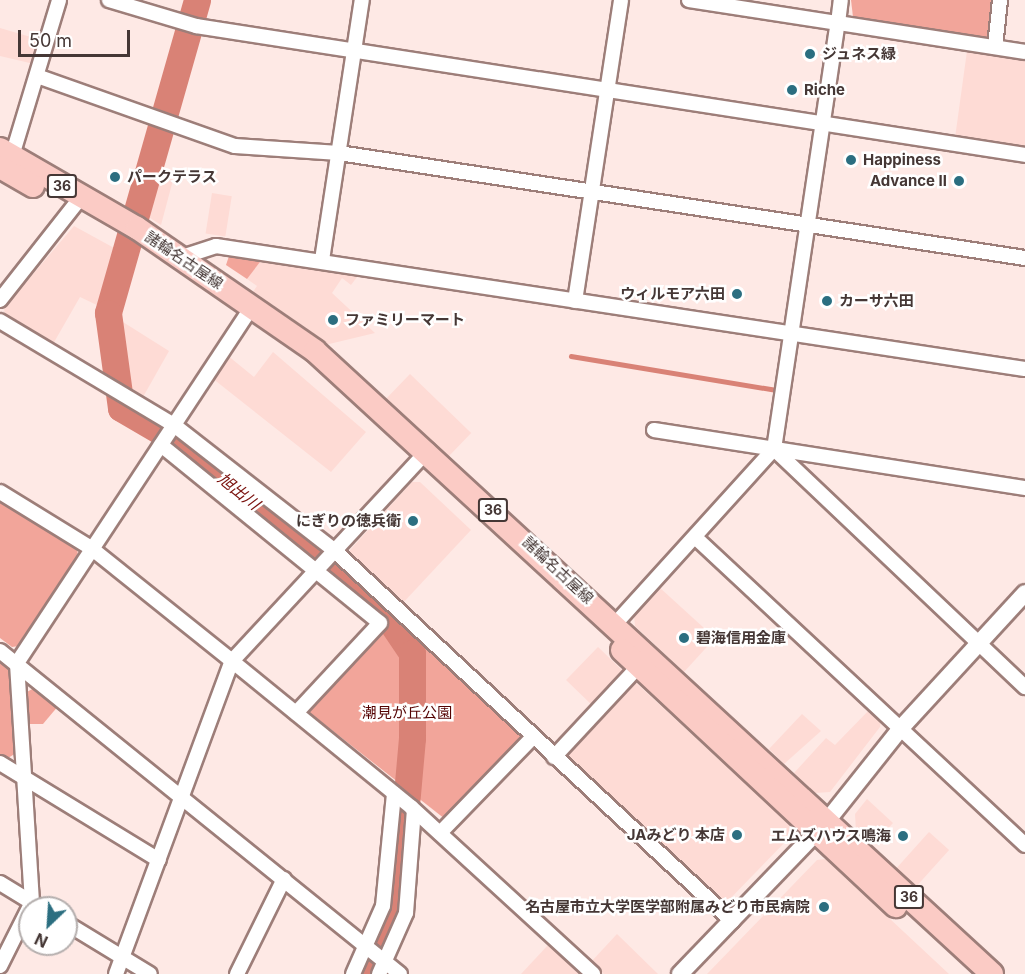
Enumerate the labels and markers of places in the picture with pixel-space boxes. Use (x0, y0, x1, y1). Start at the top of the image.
place label: ジュネス緑 (822, 45, 897, 63)
marker: ジュネス緑 (803, 47, 817, 61)
place label: Riche (804, 81, 845, 99)
marker: Riche (785, 83, 799, 97)
place label: Happiness (863, 151, 941, 169)
marker: Happiness (844, 153, 858, 167)
place label: パークテラス (127, 168, 217, 186)
marker: パークテラス (108, 170, 122, 184)
place label: Advance Ⅱ (870, 172, 947, 190)
marker: Advance Ⅱ (952, 174, 966, 188)
place label: ウィルモア六田 (620, 285, 725, 303)
marker: ウィルモア六田 (730, 287, 744, 301)
place label: カーサ六田 (839, 292, 914, 310)
marker: カーサ六田 (820, 294, 834, 308)
place label: ファミリーマート (345, 311, 465, 329)
marker: ファミリーマート (326, 313, 340, 327)
place label: にぎりの徳兵衛 (296, 512, 401, 530)
marker: にぎりの徳兵衛 (406, 514, 420, 528)
place label: 碧海信用金庫 (696, 629, 786, 647)
marker: 碧海信用金庫 (677, 631, 691, 645)
place label: JAみどり 本店 (627, 826, 725, 844)
place label: エムズハウス鳴海 (771, 827, 891, 845)
marker: JAみどり 本店 (730, 828, 744, 842)
marker: エムズハウス鳴海 (896, 829, 910, 843)
place label: 名古屋市立大学医学部附属みどり市民病院 (525, 898, 810, 916)
marker: 名古屋市立大学医学部附属みどり市民病院 (815, 898, 833, 916)

